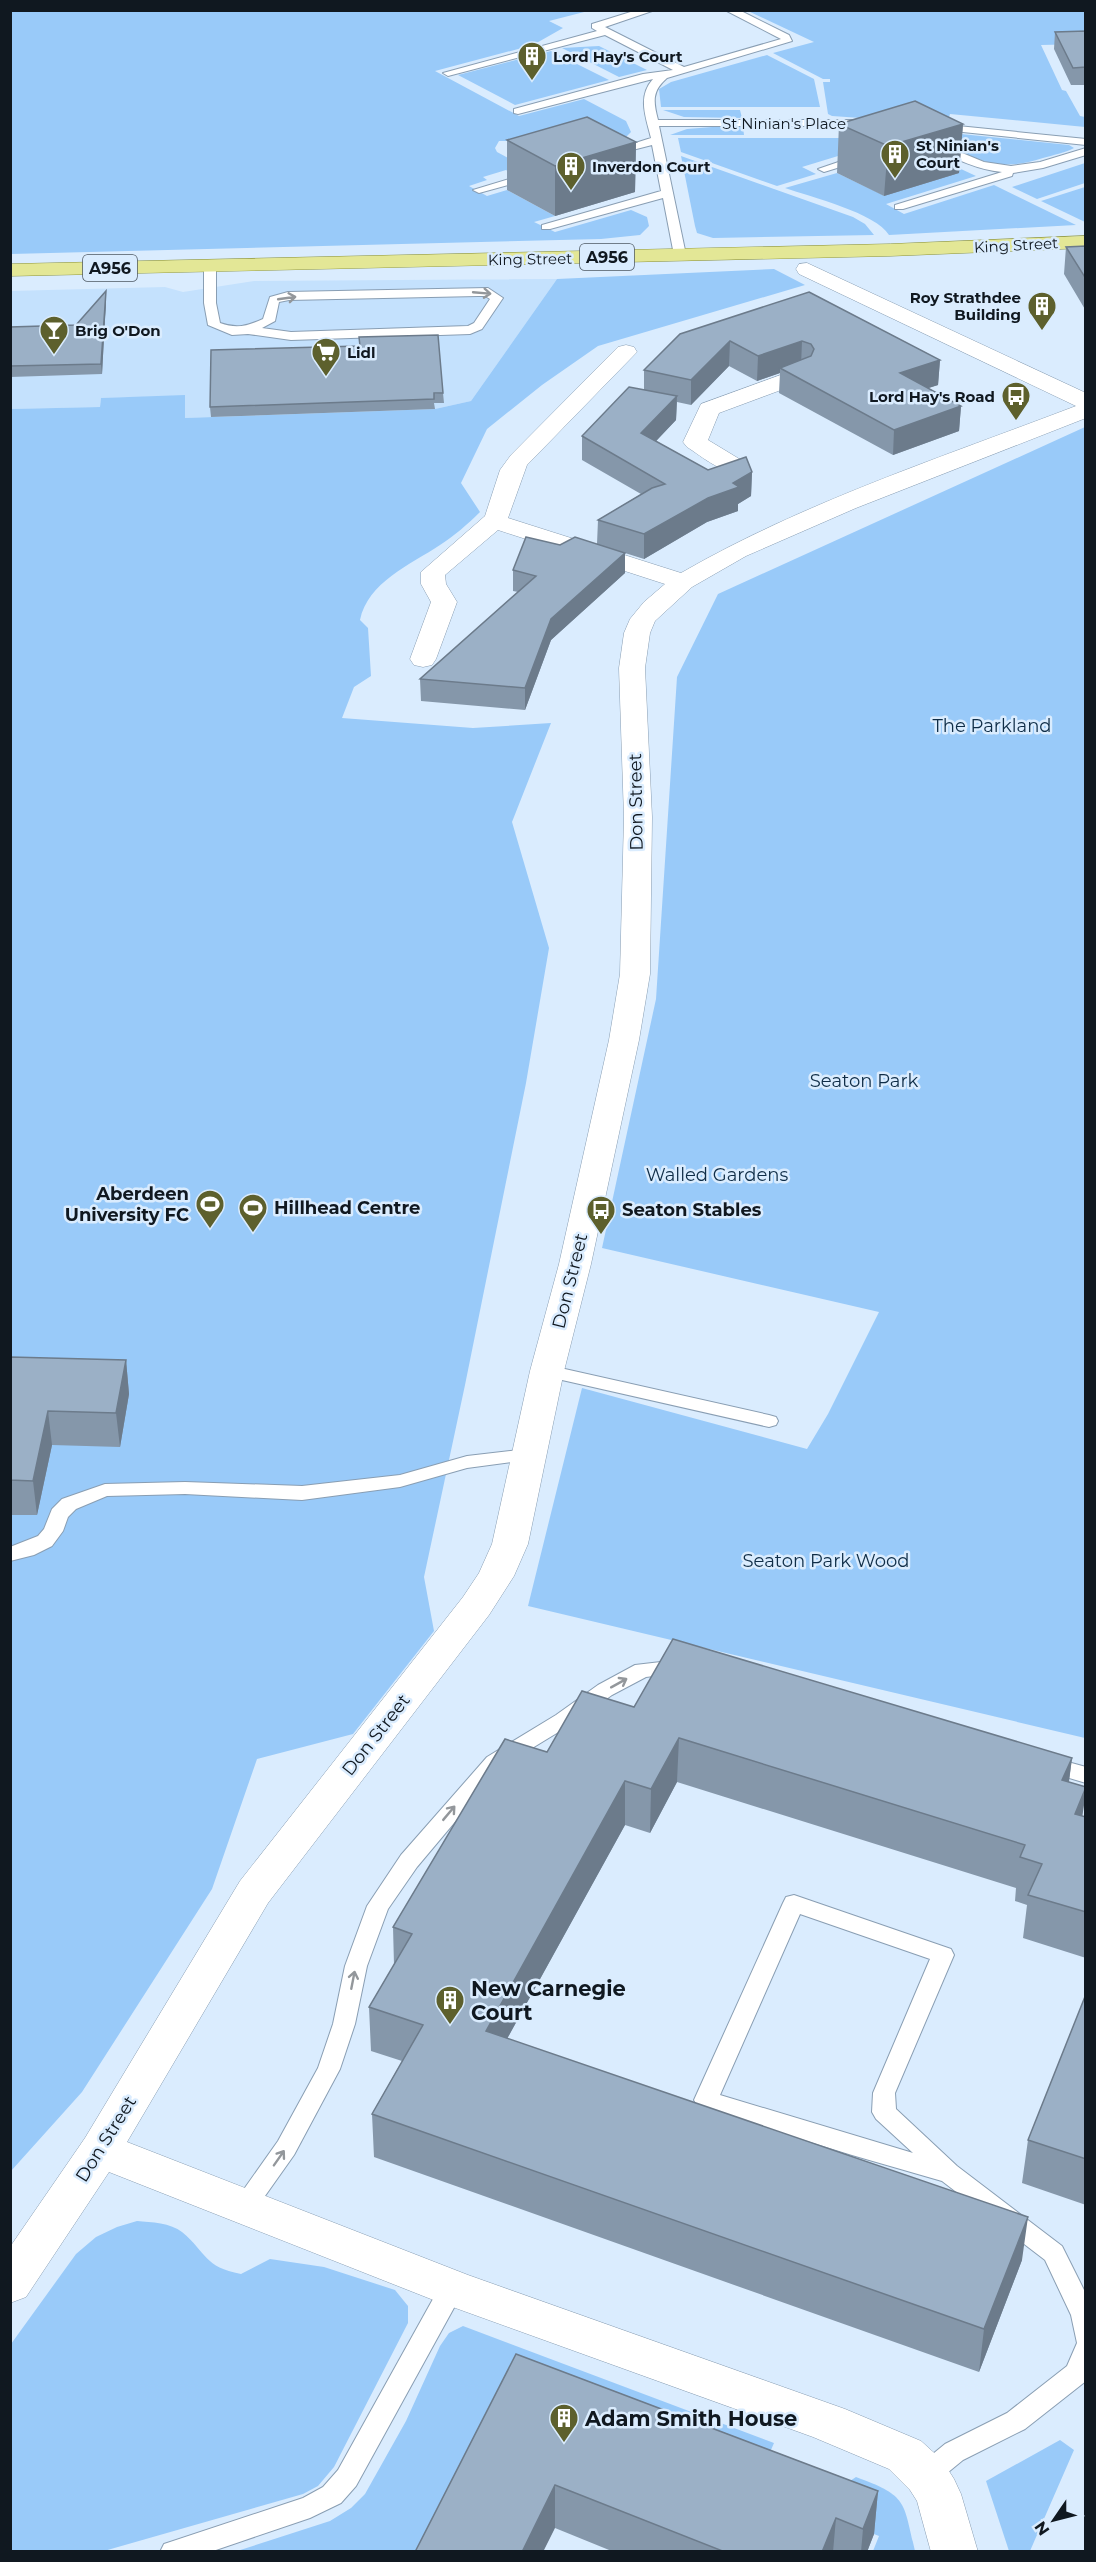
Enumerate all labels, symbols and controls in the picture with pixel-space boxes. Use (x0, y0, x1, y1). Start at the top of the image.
building icon: Lord Hay's Court (516, 40, 548, 82)
place label: Lord Hay's Court (553, 47, 683, 66)
street label: St Ninian's Place (722, 114, 846, 133)
place label: St Ninian's Court (916, 136, 999, 172)
building icon: St Ninian's Court (879, 138, 911, 180)
building icon: Inverdon Court (555, 150, 587, 192)
place label: Inverdon Court (592, 157, 711, 176)
street label: King Street (973, 233, 1059, 257)
road number: A956 (580, 244, 634, 270)
street label: King Street (488, 249, 572, 269)
road number: A956 (83, 255, 137, 281)
one-way arrow (471, 288, 491, 299)
place label: Roy Strathdee Building (910, 288, 1021, 324)
building icon: Roy Strathdee Building (1026, 290, 1058, 332)
one-way arrow (277, 292, 296, 303)
bar icon: Brig O'Don (38, 314, 70, 356)
place label: Brig O'Don (75, 321, 161, 340)
supermarket icon: Lidl (310, 336, 342, 378)
place label: Lidl (347, 343, 375, 362)
bus stop icon: Lord Hay's Road (1000, 380, 1032, 422)
place label: Lord Hay's Road (869, 387, 995, 406)
park label: The Parkland (932, 715, 1052, 737)
street label: Don Street (624, 753, 648, 851)
park label: Seaton Park (810, 1070, 919, 1092)
park label: Walled Gardens (646, 1164, 789, 1186)
place label: Aberdeen University FC (65, 1183, 189, 1226)
sports icon: Aberdeen University FC (194, 1188, 226, 1230)
sports icon: Hillhead Centre (237, 1192, 269, 1234)
bus stop icon: Seaton Stables (585, 1194, 617, 1236)
place label: Hillhead Centre (274, 1197, 420, 1219)
place label: Seaton Stables (622, 1199, 762, 1221)
street label: Don Street (548, 1231, 592, 1331)
park label: Seaton Park Wood (742, 1550, 910, 1572)
one-way arrow (610, 1676, 627, 1688)
street label: Don Street (337, 1690, 415, 1780)
one-way arrow (443, 1805, 456, 1821)
one-way arrow (348, 1970, 359, 1990)
place label: New Carnegie Court (471, 1976, 626, 2025)
building icon: New Carnegie Court (434, 1984, 466, 2026)
street label: Don Street (71, 2092, 141, 2186)
one-way arrow (273, 2150, 285, 2167)
building icon: Adam Smith House (548, 2402, 580, 2444)
place label: Adam Smith House (584, 2406, 797, 2431)
north arrow (1024, 2490, 1084, 2550)
text: N (1031, 2518, 1054, 2539)

